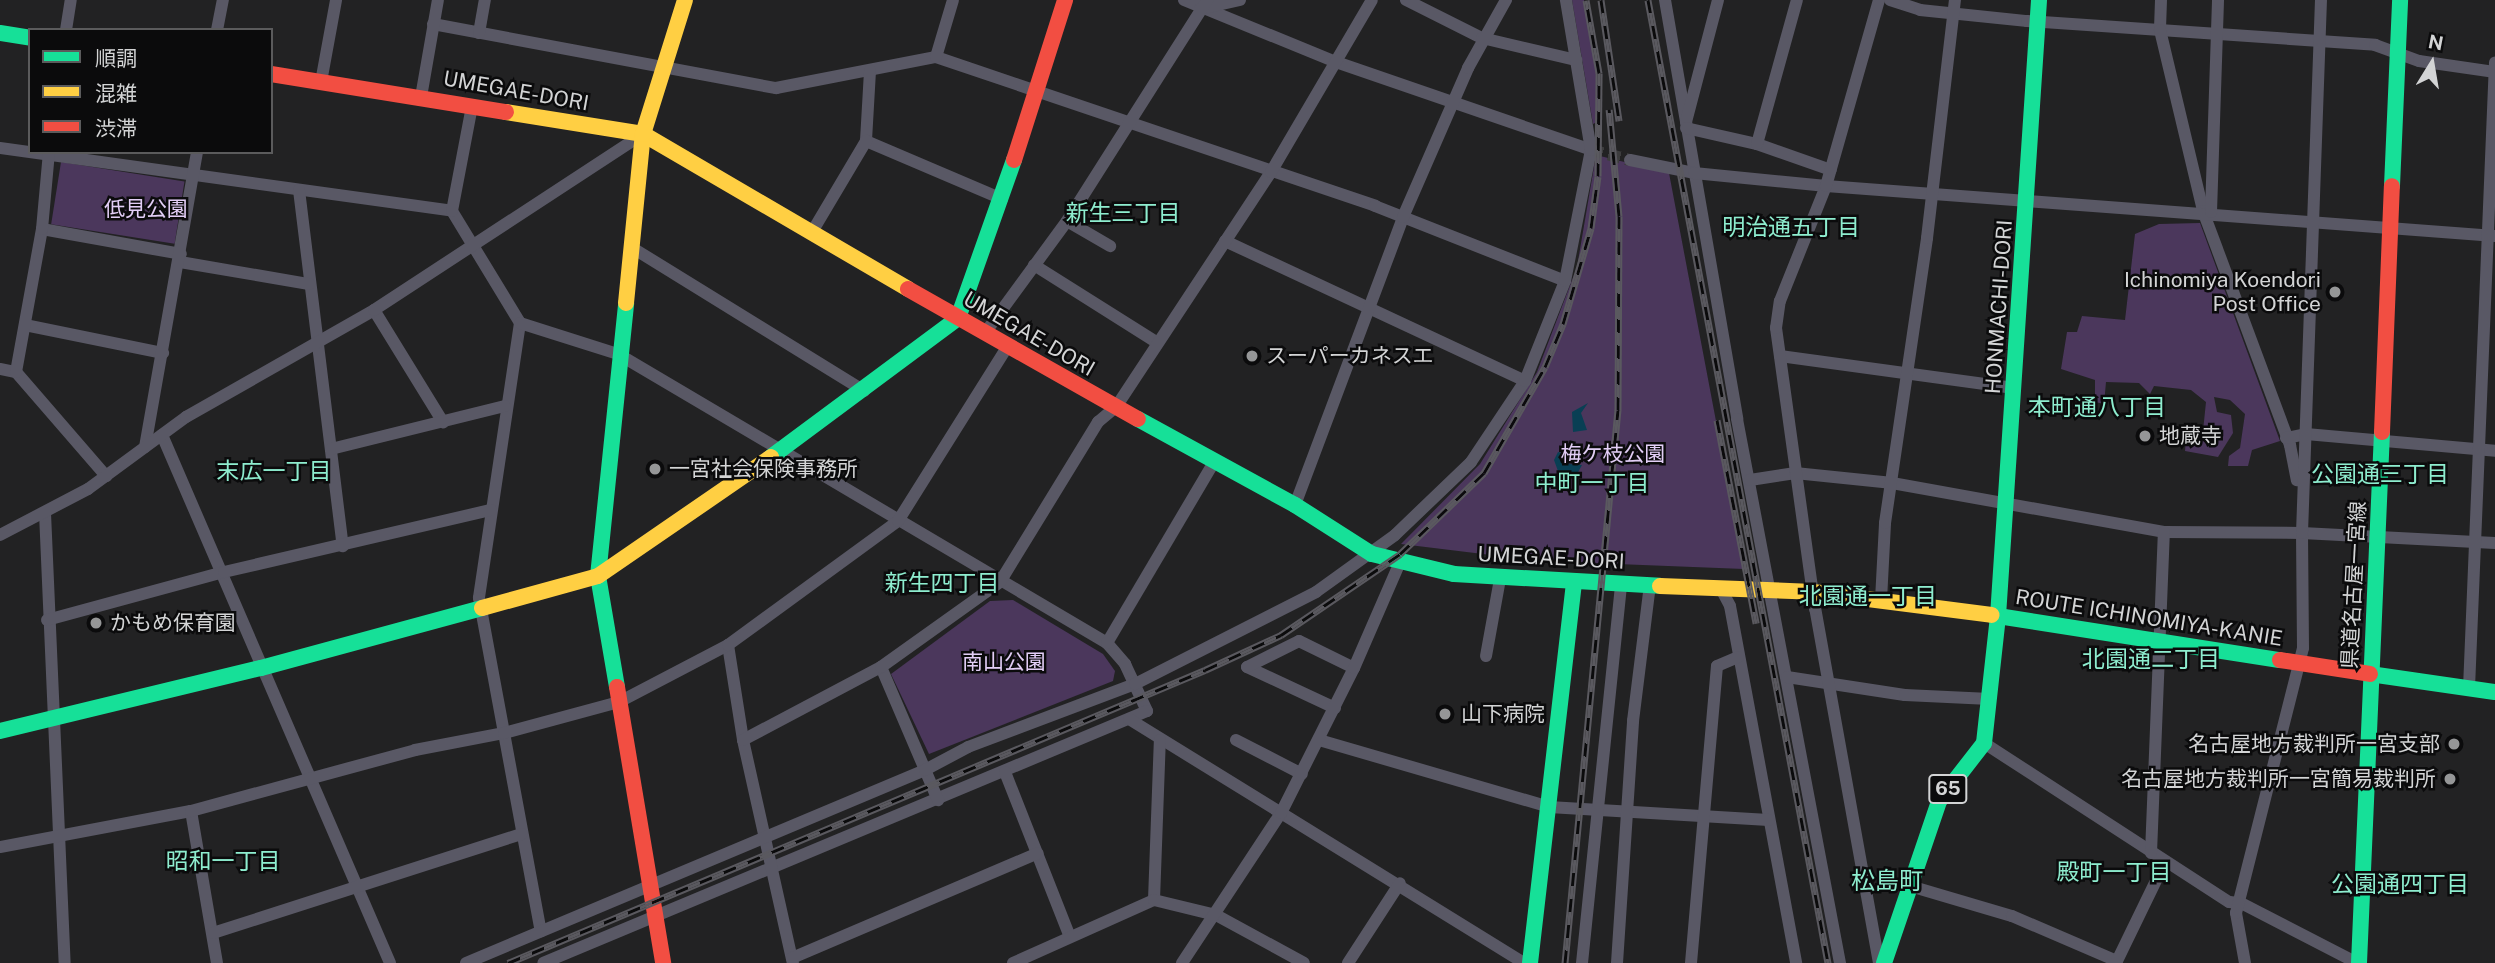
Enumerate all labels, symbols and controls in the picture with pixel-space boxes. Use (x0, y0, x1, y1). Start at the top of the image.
legend (28, 28, 273, 154)
north arrow (2397, 28, 2467, 98)
text: N (2427, 30, 2445, 55)
text: 順調 (95, 46, 137, 71)
street label: UMEGAE-DORI (441, 66, 591, 116)
text: 混雑 (95, 81, 137, 106)
text: 渋滞 (95, 116, 137, 141)
park label: 低見公園 (104, 196, 188, 222)
district label: 新生三丁目 (1066, 199, 1180, 227)
district label: 明治通五丁目 (1722, 213, 1860, 241)
street label: HONMACHI-DORI (1980, 219, 2018, 395)
place label: Ichinomiya Koendori Post Office (2124, 267, 2321, 317)
marker: Ichinomiya Koendori Post Office (2327, 284, 2343, 300)
street label: UMEGAE-DORI (959, 286, 1099, 382)
place label: スーパーカネスエ (1266, 343, 1434, 369)
marker: スーパーカネスエ (1244, 348, 1260, 364)
district label: 本町通八丁目 (2028, 393, 2166, 421)
place label: 地蔵寺 (2159, 423, 2222, 449)
marker: 地蔵寺 (2137, 428, 2153, 444)
park label: 梅ケ枝公園 (1561, 441, 1665, 467)
place label: 一宮社会保険事務所 (669, 456, 858, 482)
district label: 末広一丁目 (217, 457, 331, 485)
district label: 公園通三丁目 (2311, 460, 2449, 488)
marker: 一宮社会保険事務所 (647, 461, 663, 477)
district label: 中町一丁目 (1535, 469, 1649, 497)
street label: 県道名古屋一宮線 (2337, 500, 2371, 670)
street label: UMEGAE-DORI (1477, 542, 1625, 574)
district label: 新生四丁目 (885, 569, 999, 597)
district label: 北園通一丁目 (1799, 582, 1937, 610)
street label: ROUTE ICHINOMIYA-KANIE (2014, 584, 2284, 652)
place label: かもめ保育園 (110, 610, 236, 636)
marker: かもめ保育園 (88, 615, 104, 631)
district label: 北園通二丁目 (2082, 645, 2220, 673)
park label: 南山公園 (962, 649, 1046, 675)
place label: 山下病院 (1461, 701, 1545, 727)
marker: 山下病院 (1435, 704, 1455, 724)
place label: 名古屋地方裁判所一宮支部 (2188, 731, 2440, 757)
marker: 名古屋地方裁判所一宮支部 (2446, 736, 2462, 752)
place label: 名古屋地方裁判所一宮簡易裁判所 (2121, 766, 2436, 792)
marker: 名古屋地方裁判所一宮簡易裁判所 (2442, 771, 2458, 787)
road number: 65 (1927, 774, 1969, 804)
district label: 昭和一丁目 (166, 847, 280, 875)
district label: 殿町一丁目 (2057, 858, 2171, 886)
district label: 松島町 (1851, 867, 1923, 895)
district label: 公園通四丁目 (2331, 870, 2469, 898)

